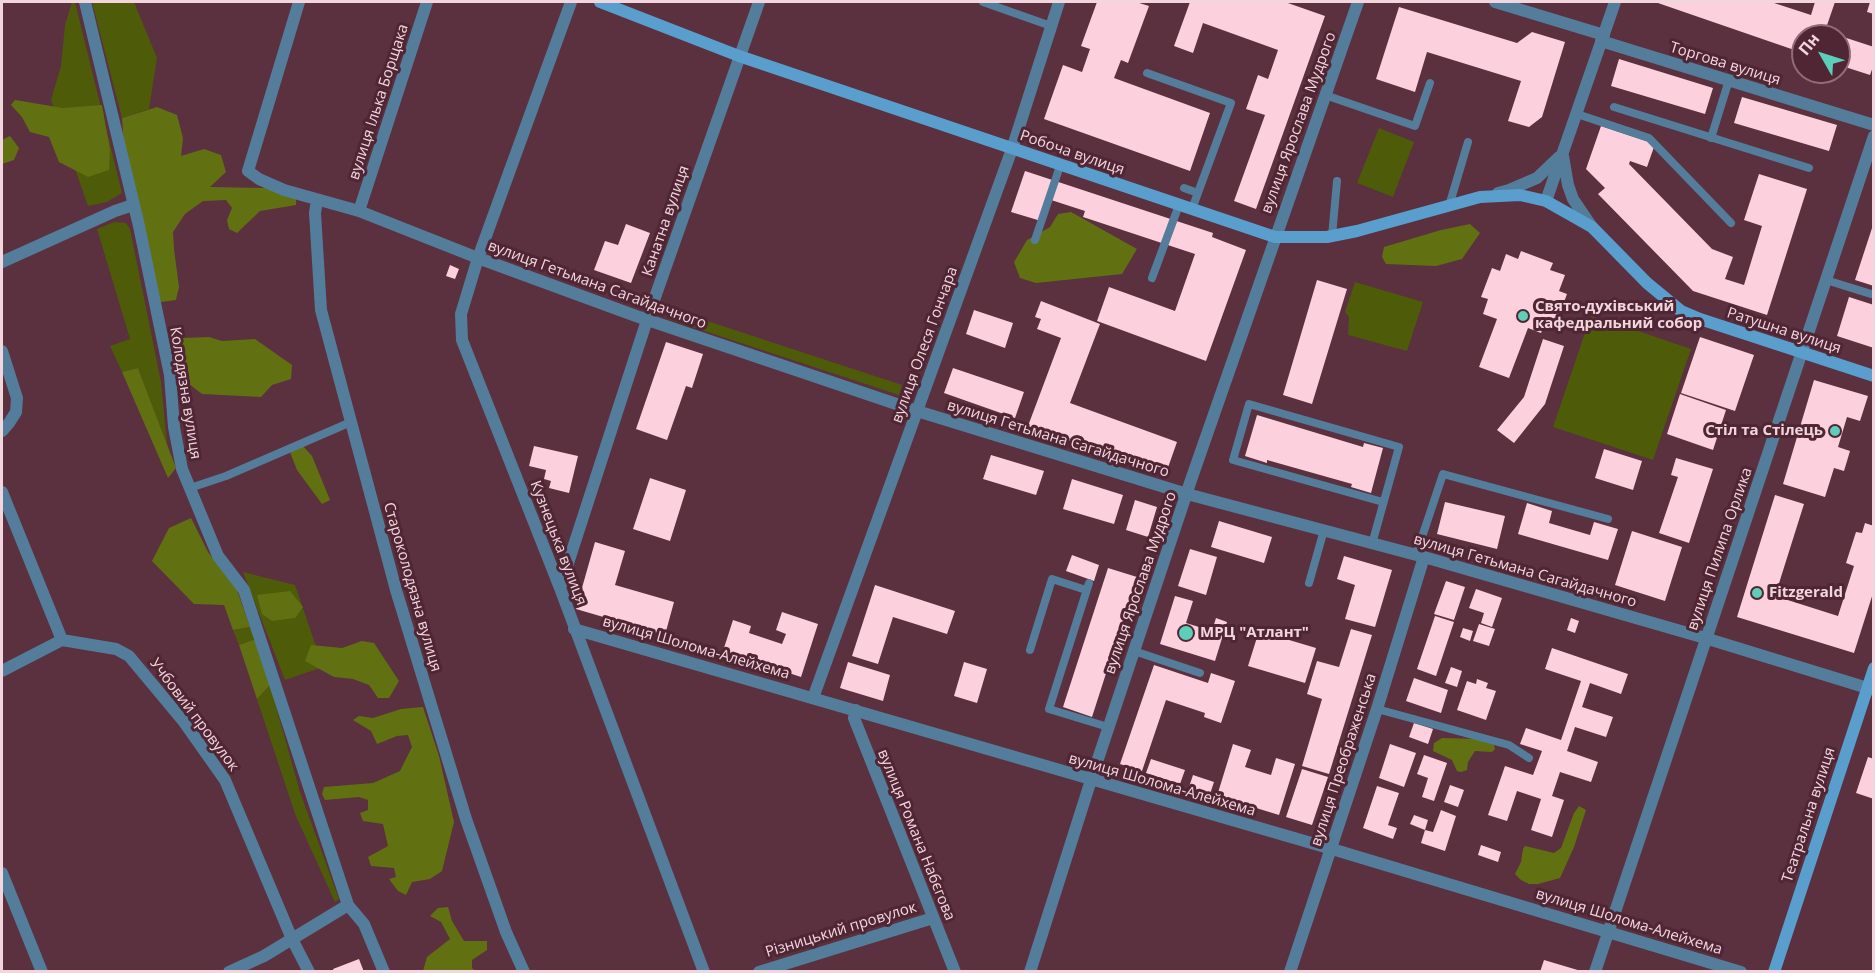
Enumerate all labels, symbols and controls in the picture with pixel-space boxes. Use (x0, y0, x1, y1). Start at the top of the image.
street label: вулиця Ілька Борщака (345, 22, 413, 182)
north arrow (1791, 24, 1851, 84)
text: Пн (1793, 28, 1824, 60)
street label: вулиця Ярослава Мудрого (1258, 30, 1340, 216)
street label: Торгова вулиця (1668, 39, 1782, 89)
street label: Робоча вулиця (1017, 127, 1127, 179)
street label: Канатна вулиця (639, 163, 693, 279)
street label: вулиця Гетьмана Сагайдачного (485, 237, 709, 333)
street label: вулиця Олеся Гончара (888, 264, 962, 426)
place label: Свято-духівський кафедральний собор (1535, 298, 1702, 333)
street label: Ратушна вулиця (1725, 304, 1843, 358)
marker: Свято-духівський кафедральний собор (1516, 309, 1530, 323)
street label: Колодязна вулиця (166, 326, 204, 460)
street label: вулиця Гетьмана Сагайдачного (945, 397, 1171, 481)
place label: Стіл та Стілець (1705, 422, 1823, 440)
marker: Стіл та Стілець (1828, 424, 1842, 438)
street label: вулиця Пилипа Орлика (1684, 465, 1756, 633)
street label: Кузнецька вулиця (526, 478, 590, 608)
street label: вулиця Ярослава Мудрого (1101, 489, 1181, 677)
street label: Староколодязна вулиця (379, 500, 445, 674)
street label: вулиця Гетьмана Сагайдачного (1411, 530, 1639, 612)
place label: Fitzgerald (1769, 584, 1843, 602)
marker: Fitzgerald (1750, 586, 1764, 600)
street label: вулиця Шолома-Алейхема (600, 613, 792, 683)
marker: МРЦ "Атлант" (1177, 624, 1195, 642)
place label: МРЦ "Атлант" (1200, 624, 1309, 642)
street label: Учбовий провулок (146, 655, 242, 775)
street label: вулиця Преображенська (1307, 671, 1381, 849)
street label: Театральна вулиця (1779, 745, 1839, 885)
street label: вулиця Романа Набєгова (873, 747, 959, 923)
street label: вулиця Шолома-Алейхема (1066, 750, 1258, 820)
street label: вулиця Шолома-Алейхема (1534, 885, 1724, 959)
street label: Різницький провулок (763, 898, 919, 962)

